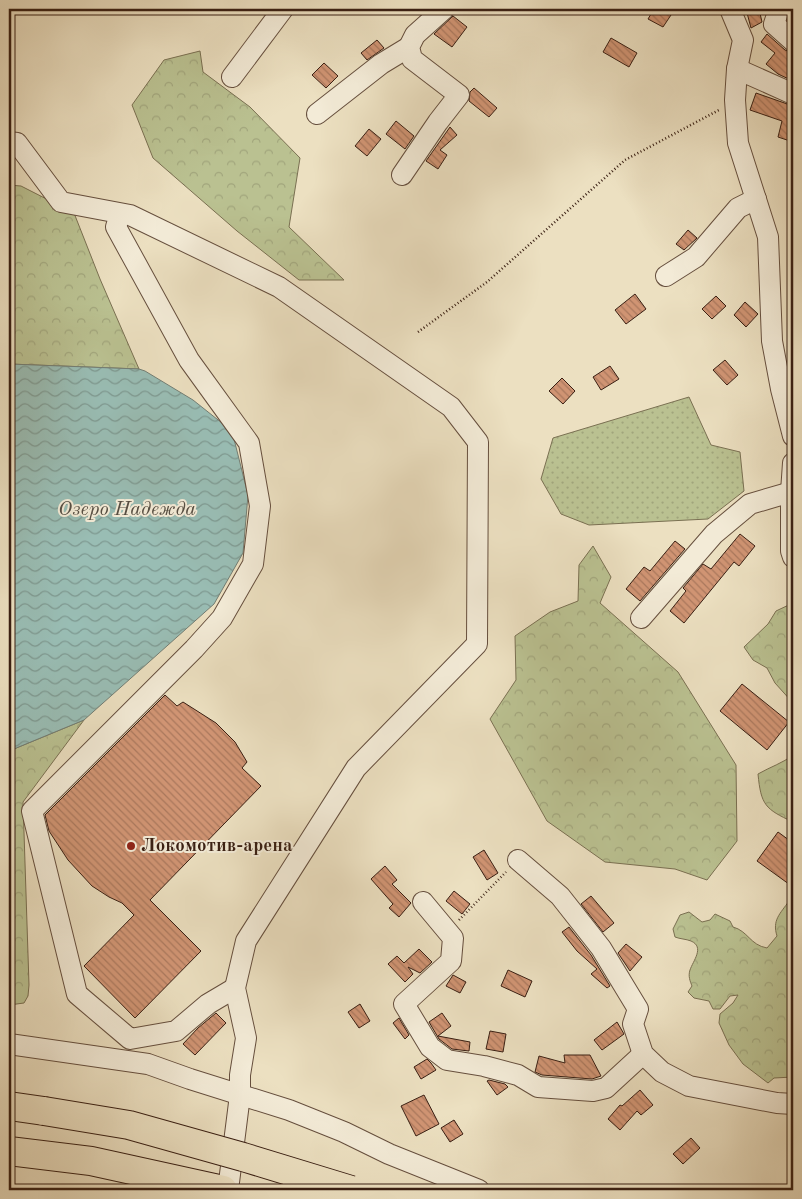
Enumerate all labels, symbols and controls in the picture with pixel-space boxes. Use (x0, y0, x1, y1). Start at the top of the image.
water label: Озеро Надежда (58, 500, 196, 520)
place label: Локомотив-арена (141, 837, 293, 856)
marker: Локомотив-арена (125, 840, 137, 852)

